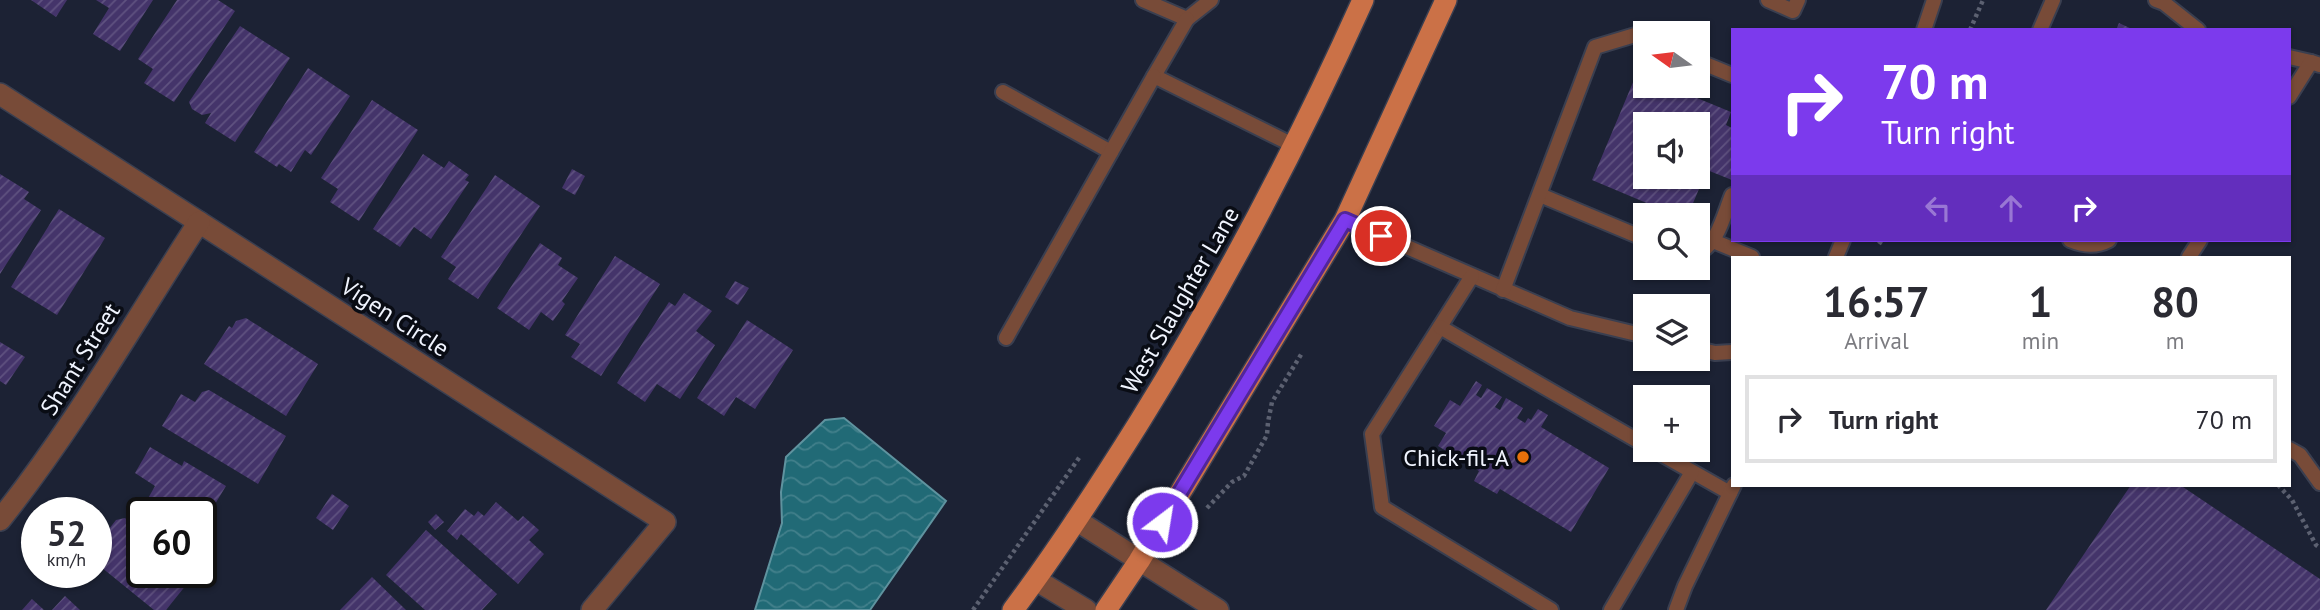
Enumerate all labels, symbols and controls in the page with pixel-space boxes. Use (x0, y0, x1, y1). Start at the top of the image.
north arrow (1633, 21, 1710, 98)
map controls (1633, 21, 1710, 462)
text: 70 m (1881, 49, 1988, 113)
icon: right (1766, 56, 1857, 147)
text: Turn right (1881, 111, 2015, 153)
button: sound (1633, 112, 1710, 189)
icon: left (1919, 189, 1957, 227)
icon: ahead (1992, 189, 2030, 227)
icon: right (2065, 189, 2103, 227)
street label: West Slaughter Lane (1114, 201, 1246, 399)
button: search (1633, 203, 1710, 280)
pin (1351, 206, 1411, 266)
icon: arrive (1362, 217, 1400, 255)
street label: Vigen Circle (334, 270, 455, 363)
text: 16:57 (1823, 274, 1930, 329)
text: 1 (2029, 274, 2052, 329)
text: 80 (2151, 274, 2199, 329)
button: layers (1633, 294, 1710, 371)
street label: Shant Street (33, 297, 127, 421)
text: Arrival (1844, 326, 1909, 355)
text: min (2022, 326, 2059, 355)
text: m (2166, 326, 2184, 355)
button: + (1633, 385, 1710, 462)
icon: right (1770, 400, 1808, 438)
text: Turn right (1829, 403, 1938, 436)
text: 70 m (2196, 403, 2252, 436)
place label: Chick-fil-A (1403, 442, 1509, 473)
marker: Chick-fil-A (1515, 449, 1531, 465)
position arrow (1125, 485, 1199, 559)
speed limit sign: 60 (126, 497, 217, 588)
text: 52 (47, 510, 86, 556)
text: km/h (47, 548, 86, 571)

